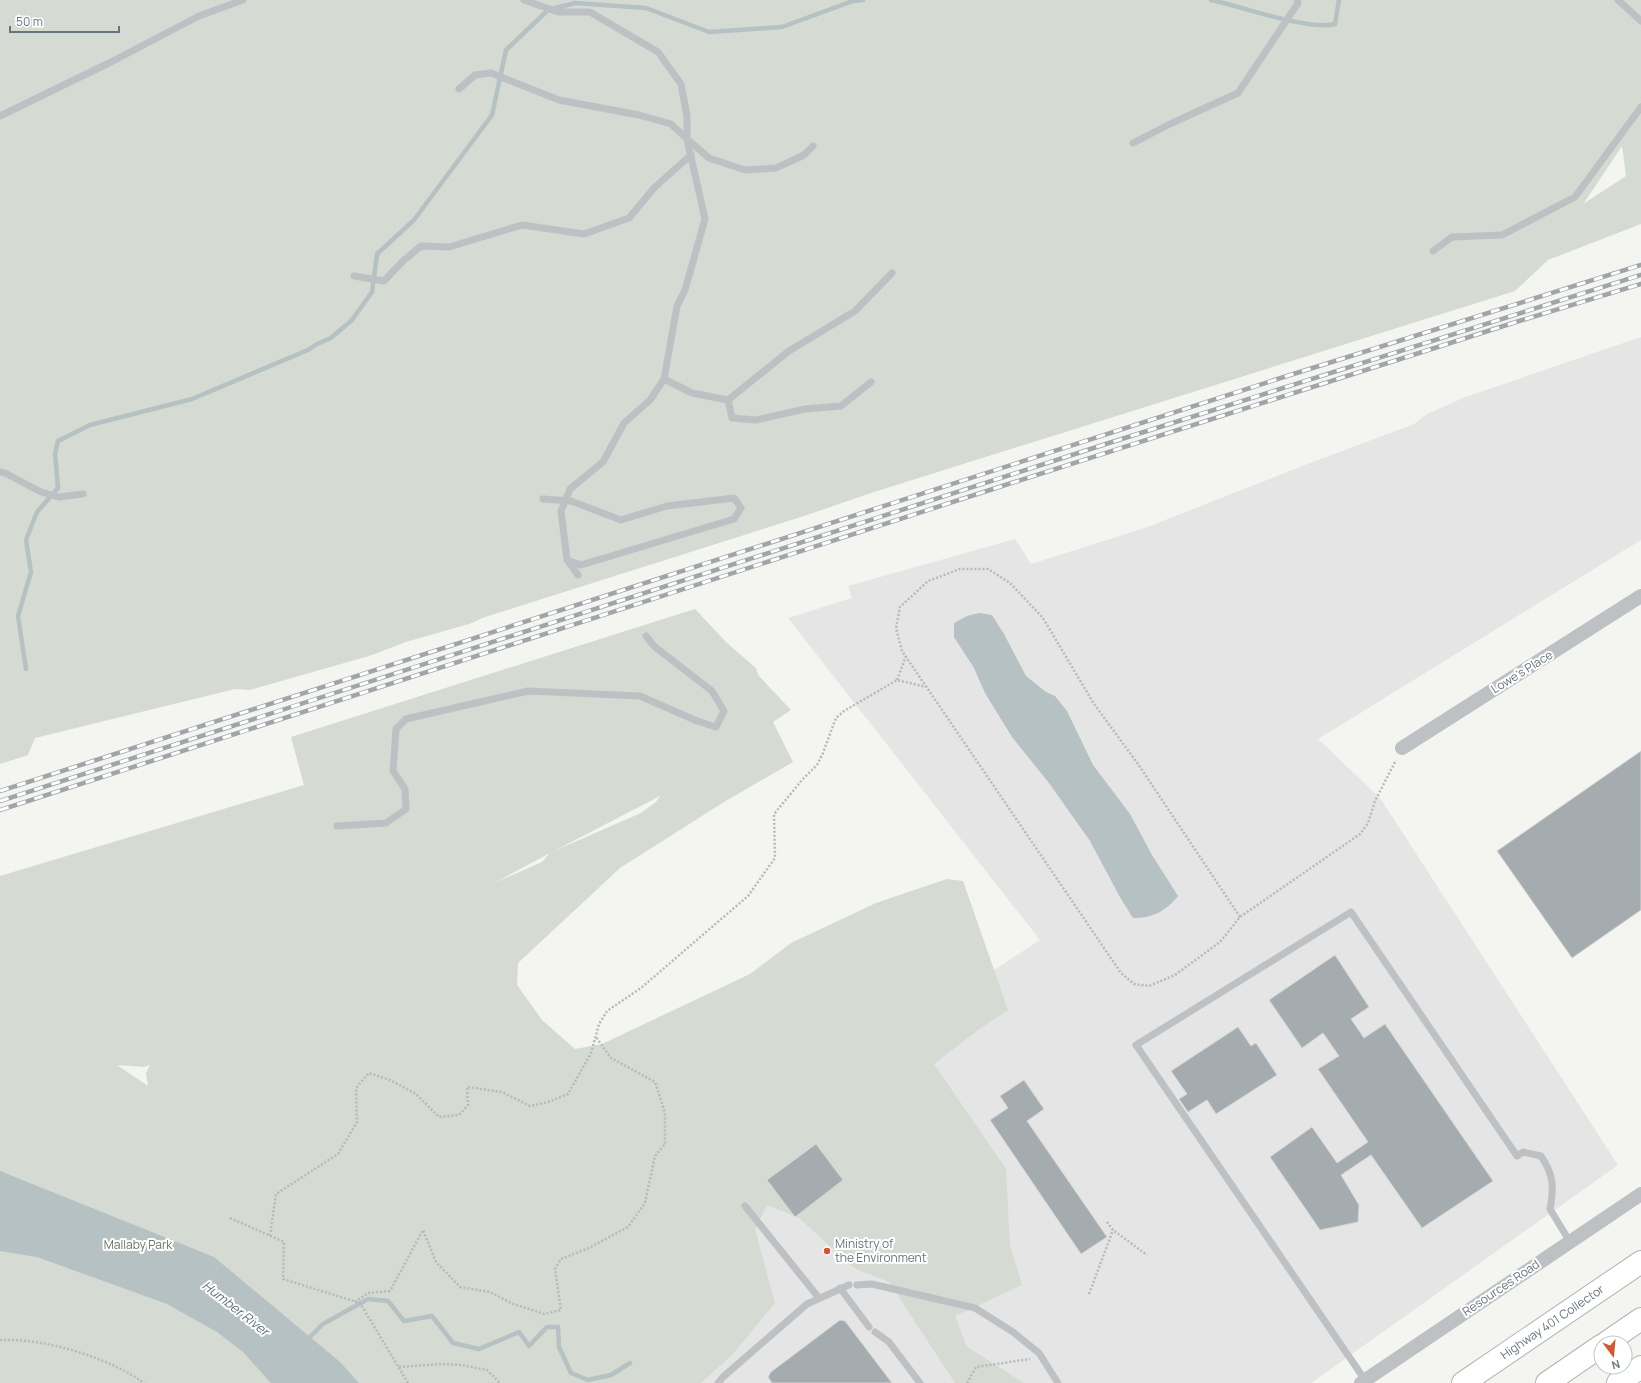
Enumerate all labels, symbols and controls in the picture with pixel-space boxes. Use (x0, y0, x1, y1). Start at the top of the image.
scale bar (10, 8, 119, 34)
text: 50 m (16, 13, 43, 30)
street label: Lowe's Place (1488, 646, 1556, 697)
place label: Ministry of the Environment (835, 1235, 927, 1266)
park label: Mallaby Park (104, 1236, 173, 1253)
marker: Ministry of the Environment (822, 1246, 832, 1256)
street label: Resources Road (1459, 1255, 1543, 1320)
water label: Humber River (199, 1276, 275, 1341)
street label: Highway 401 Collector (1497, 1280, 1608, 1363)
north arrow (1593, 1335, 1633, 1375)
text: N (1610, 1357, 1622, 1373)

